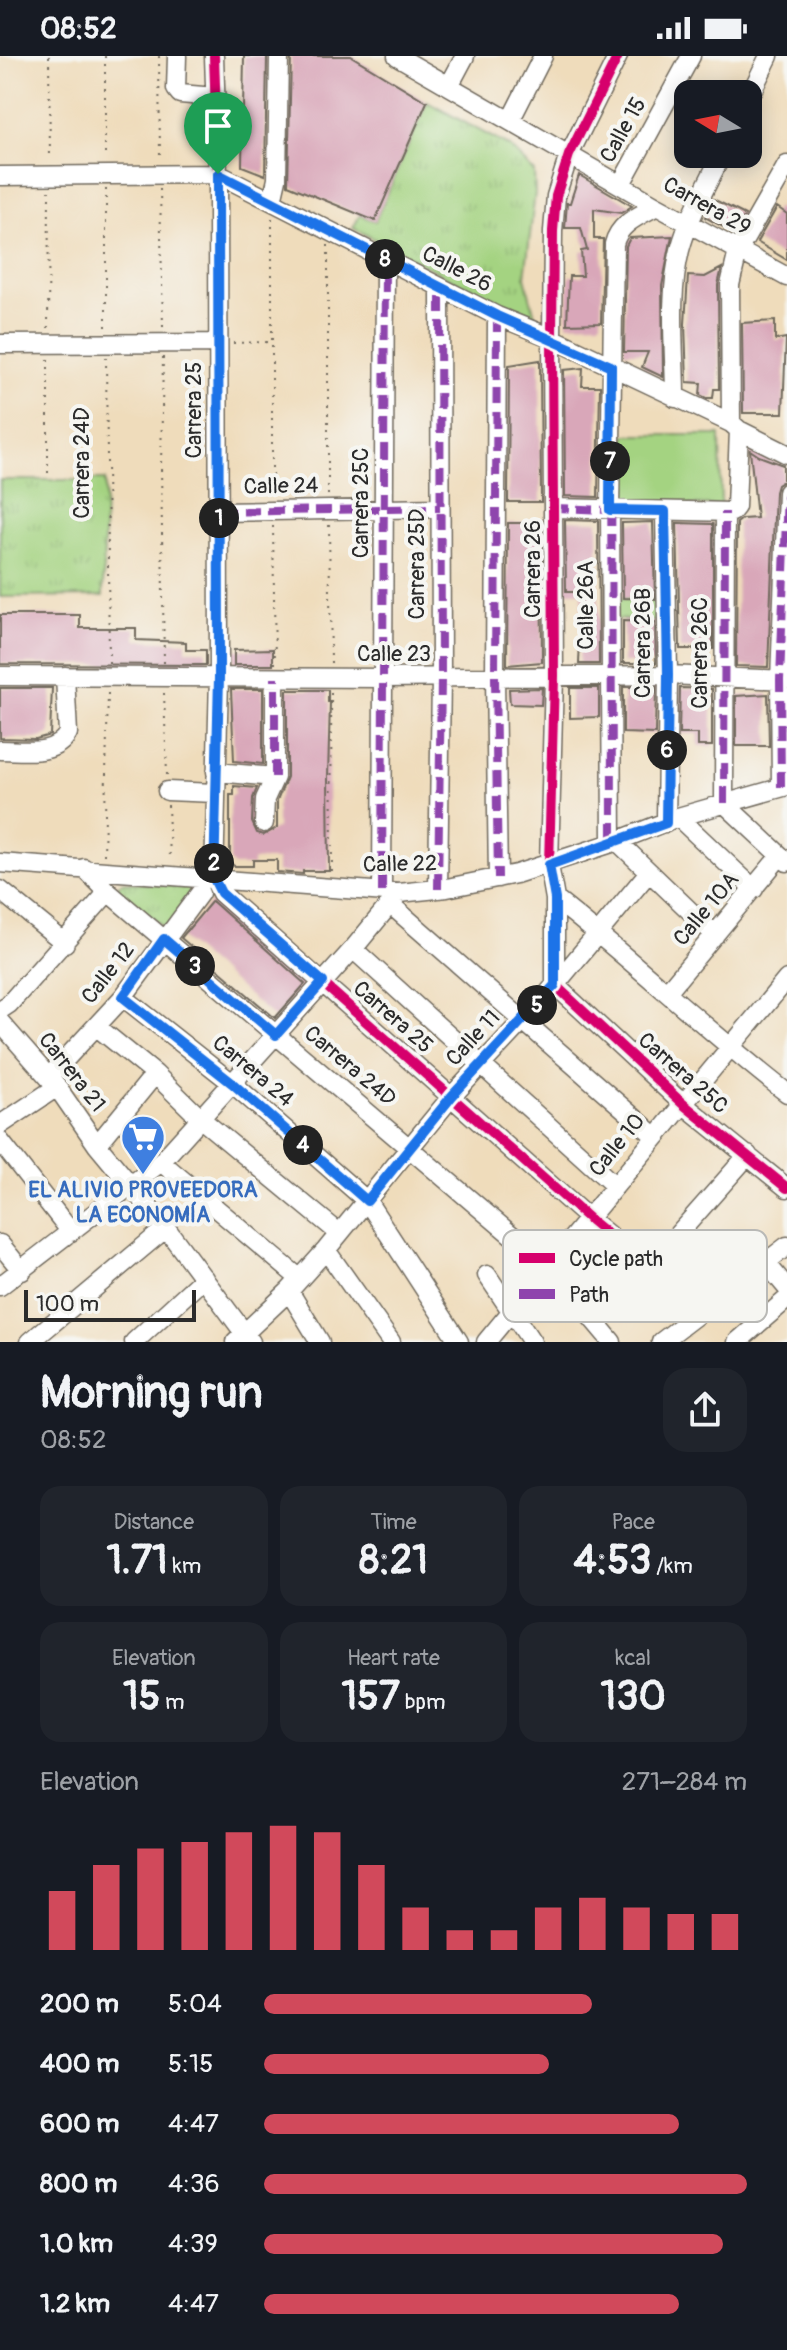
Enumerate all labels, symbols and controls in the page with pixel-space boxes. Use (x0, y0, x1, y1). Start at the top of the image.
text: 08:52 (40, 10, 117, 47)
north arrow (674, 80, 762, 168)
map controls (674, 80, 762, 168)
pin (184, 92, 252, 174)
street label: Calle 15 (594, 92, 652, 168)
icon: arrive (196, 104, 240, 148)
street label: Carrera 29 (658, 170, 756, 242)
pin: 8 (365, 239, 405, 279)
street label: Calle 26 (417, 240, 497, 298)
text: 8 (379, 245, 391, 273)
street label: Carrera 25 (180, 362, 208, 459)
street label: Carrera 24D (68, 407, 96, 519)
pin: 7 (590, 441, 630, 481)
text: 7 (604, 447, 616, 475)
street label: Carrera 25C (347, 448, 375, 558)
street label: Calle 24 (243, 471, 319, 501)
pin: 1 (199, 498, 239, 538)
text: 1 (215, 504, 223, 532)
street label: Carrera 25D (403, 509, 431, 619)
street label: Carrera 26 (519, 520, 547, 618)
street label: Calle 26A (572, 560, 600, 650)
street label: Carrera 26B (629, 588, 657, 698)
street label: Carrera 26C (686, 597, 714, 709)
street label: Calle 23 (357, 640, 431, 668)
pin: 6 (647, 730, 687, 770)
text: 6 (661, 736, 673, 764)
pin: 2 (194, 843, 234, 883)
text: 2 (208, 849, 220, 877)
street label: Calle 22 (363, 849, 437, 879)
street label: Calle 10A (667, 866, 745, 952)
street label: Calle 12 (75, 936, 141, 1010)
pin: 3 (175, 946, 215, 986)
text: 3 (189, 952, 201, 980)
street label: Carrera 25 (347, 975, 439, 1059)
pin: 5 (517, 985, 557, 1025)
text: 5 (531, 991, 543, 1019)
street label: Calle 11 (440, 1004, 506, 1072)
street label: Carrera 24D (298, 1019, 402, 1113)
street label: Carrera 21 (32, 1026, 112, 1118)
street label: Carrera 25C (632, 1026, 734, 1120)
street label: Carrera 24 (207, 1029, 300, 1113)
street label: Calle 10 (583, 1108, 651, 1182)
supermarket icon: EL ALIVIO PROVEEDORA LA ECONOMÍA (119, 1113, 167, 1176)
pin: 4 (283, 1125, 323, 1165)
text: 4 (297, 1131, 309, 1159)
place label: EL ALIVIO PROVEEDORA LA ECONOMÍA (28, 1176, 258, 1229)
legend (503, 1230, 767, 1322)
text: Cycle path (569, 1245, 663, 1273)
text: Path (569, 1281, 609, 1309)
scale bar (24, 1286, 196, 1322)
text: 100 m (36, 1290, 99, 1318)
text: Morning run (40, 1366, 263, 1421)
button: share (663, 1368, 747, 1452)
text: 08:52 (40, 1424, 106, 1456)
text: Distance (114, 1508, 194, 1536)
text: Time (371, 1508, 416, 1536)
text: Pace (611, 1508, 655, 1536)
text: 1.71 (106, 1536, 168, 1585)
text: 8:21 (359, 1536, 428, 1585)
text: 4:53 (574, 1536, 651, 1585)
text: km (168, 1552, 201, 1580)
text: /km (651, 1552, 693, 1580)
text: Elevation (112, 1644, 196, 1672)
text: Heart rate (347, 1644, 440, 1672)
text: kcal (615, 1644, 651, 1672)
text: 15 (123, 1672, 160, 1721)
text: 157 (342, 1672, 400, 1721)
text: 130 (601, 1672, 666, 1721)
text: m (160, 1688, 185, 1716)
text: bpm (400, 1688, 445, 1716)
text: Elevation (40, 1766, 139, 1798)
text: 271–284 m (622, 1766, 747, 1798)
text: 200 m (40, 1988, 119, 2020)
text: 5:04 (168, 1988, 222, 2020)
text: 400 m (40, 2048, 119, 2080)
text: 5:15 (168, 2048, 213, 2080)
text: 600 m (40, 2108, 119, 2140)
text: 4:47 (168, 2108, 219, 2140)
text: 800 m (40, 2168, 117, 2200)
text: 4:36 (168, 2168, 220, 2200)
text: 1.0 km (40, 2228, 113, 2260)
text: 4:39 (168, 2228, 218, 2260)
text: 1.2 km (40, 2288, 110, 2320)
text: 4:47 (168, 2288, 219, 2320)

